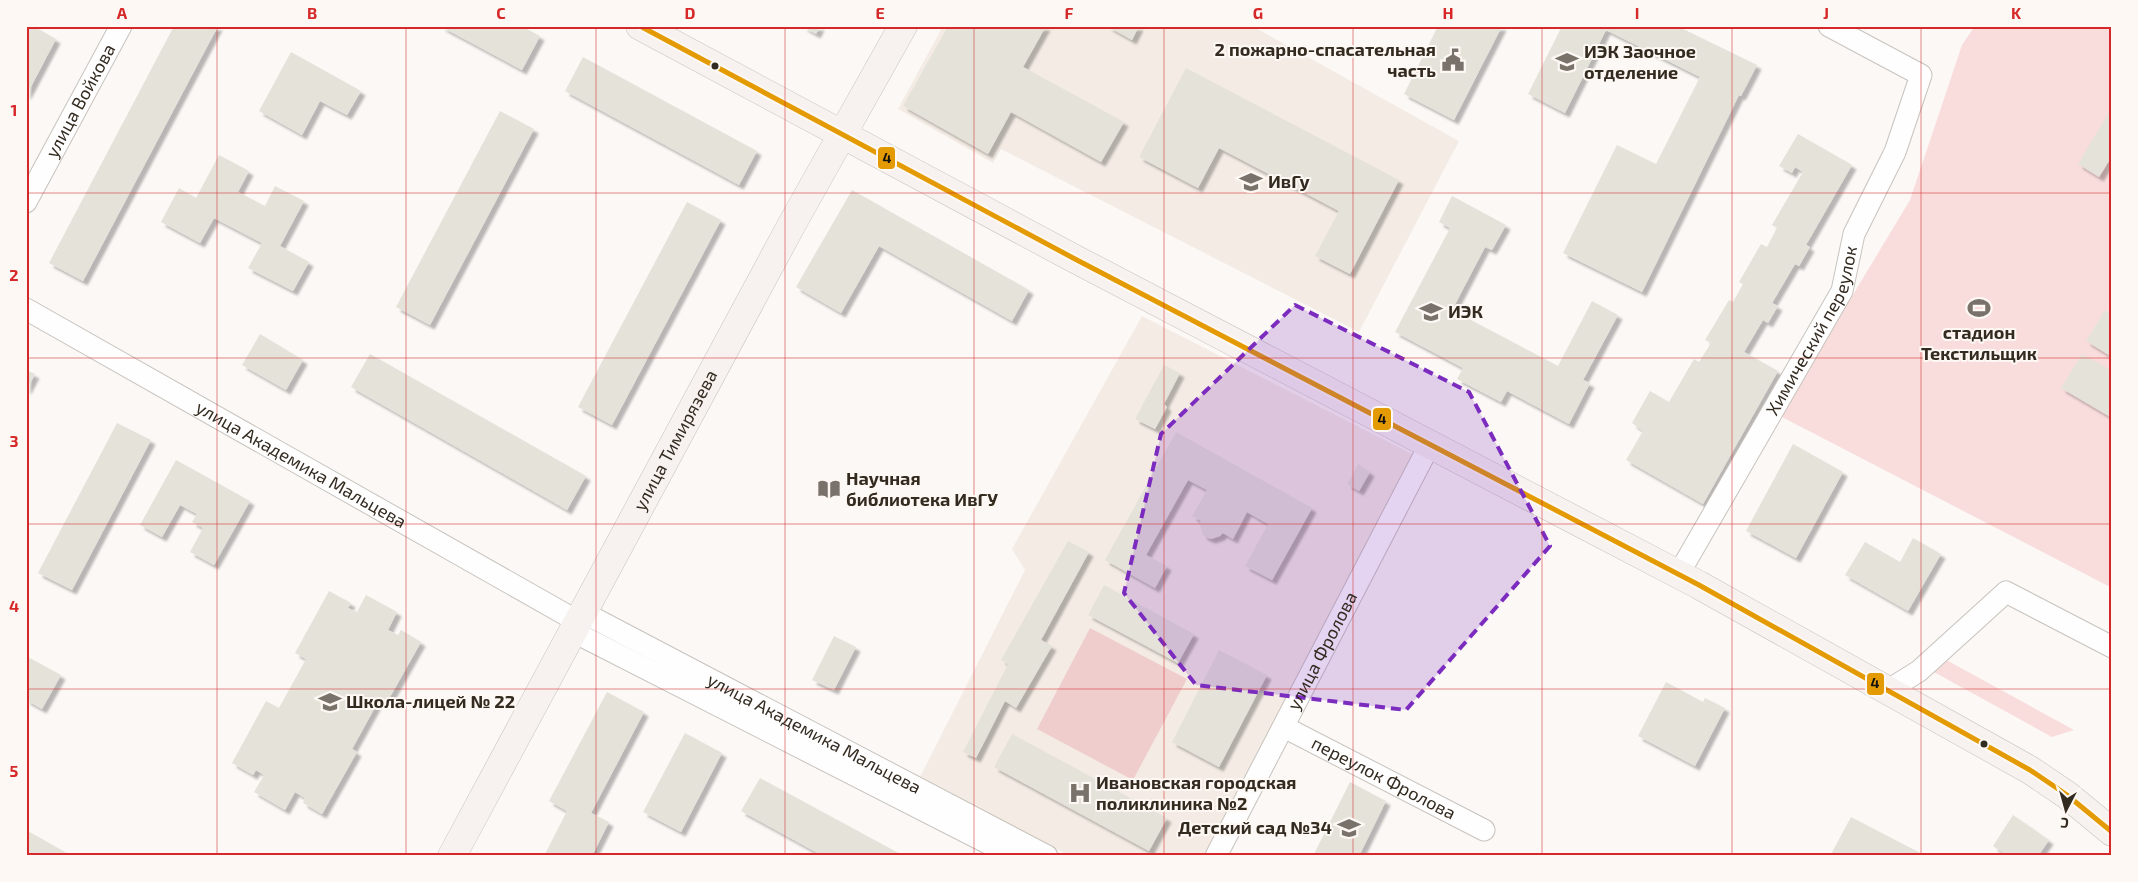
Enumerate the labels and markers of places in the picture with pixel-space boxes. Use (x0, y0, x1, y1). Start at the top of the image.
place label: 2 пожарно-спасательная часть (1215, 38, 1436, 81)
place label: ИЭК Заочное отделение (1584, 40, 1696, 83)
public building icon: 2 пожарно-спасательная часть (1440, 47, 1466, 73)
school or university icon: ИЭК Заочное отделение (1554, 49, 1580, 75)
unlabelled marker (710, 61, 720, 71)
school or university icon: ИвГу (1238, 169, 1264, 195)
place label: ИвГу (1268, 170, 1310, 192)
sports icon: стадион Текстильщик (1966, 295, 1992, 321)
school or university icon: ИЭК (1418, 299, 1444, 325)
place label: ИЭК (1448, 300, 1483, 322)
place label: стадион Текстильщик (1921, 321, 2037, 364)
place label: Научная библиотека ИвГУ (846, 467, 998, 510)
library icon: Научная библиотека ИвГУ (816, 476, 842, 502)
school or university icon: Школа-лицей № 22 (317, 689, 343, 715)
place label: Школа-лицей № 22 (346, 690, 515, 712)
unlabelled marker (1979, 739, 1989, 749)
place label: Ивановская городская поликлиника №2 (1096, 771, 1296, 814)
hospital icon: Ивановская городская поликлиника №2 (1067, 780, 1093, 806)
school or university icon: Детский сад №34 (1336, 815, 1362, 841)
place label: Детский сад №34 (1178, 816, 1332, 838)

